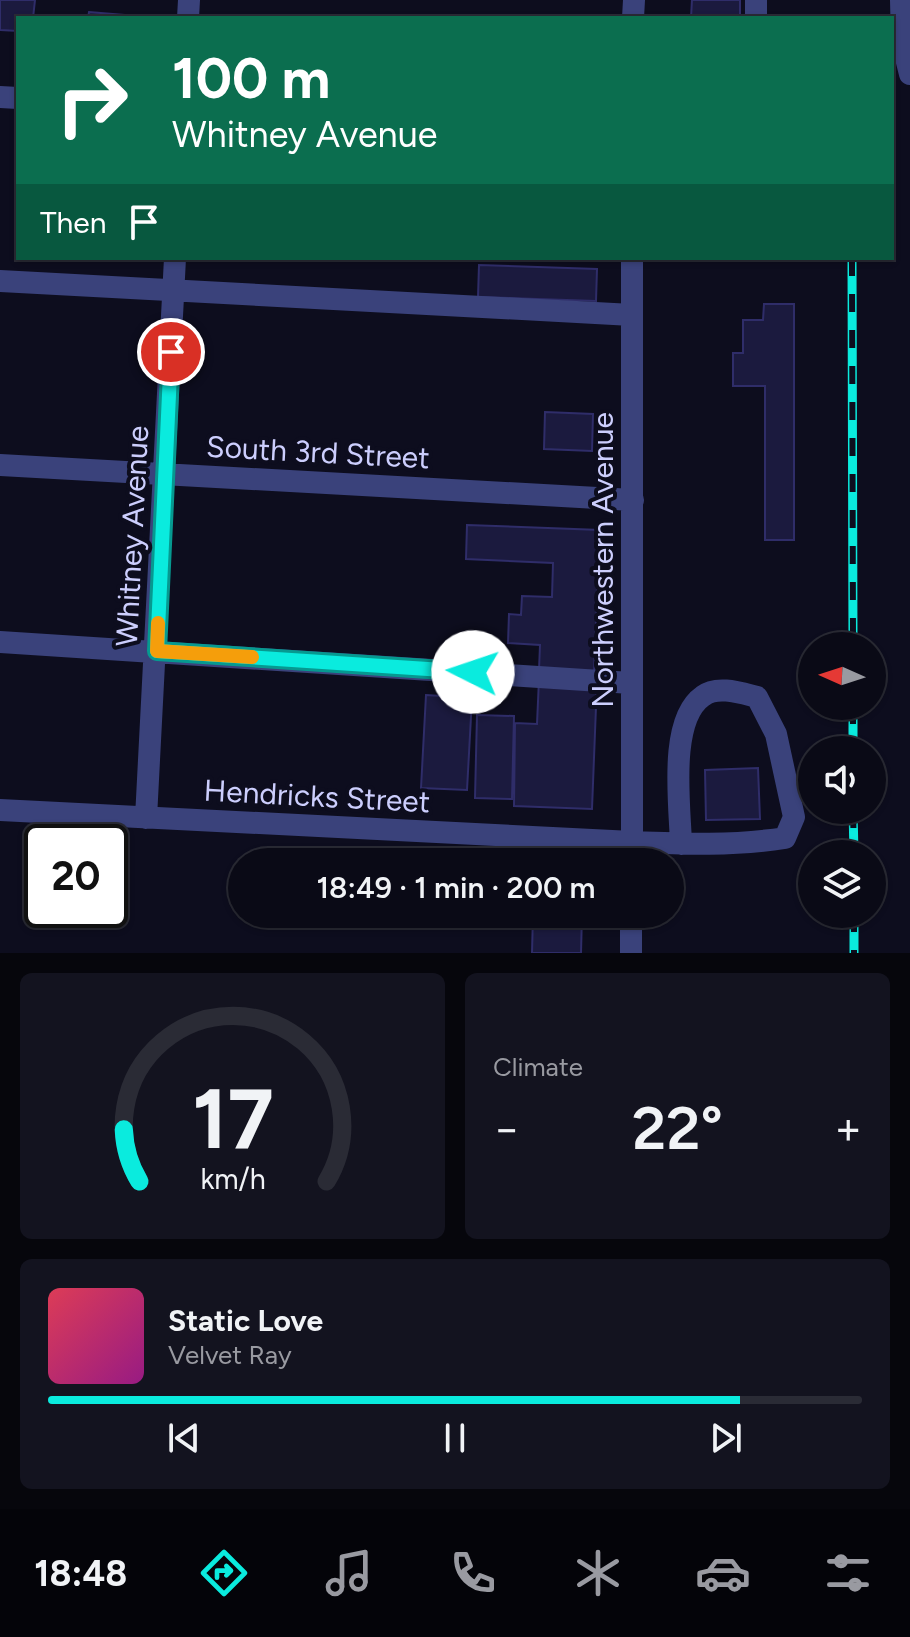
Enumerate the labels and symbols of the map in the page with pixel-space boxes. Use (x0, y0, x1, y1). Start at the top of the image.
pin (137, 318, 205, 386)
street label: Northwestern Avenue (584, 412, 621, 708)
street label: Whitney Avenue (108, 425, 156, 647)
street label: South 3rd Street (205, 428, 431, 476)
position arrow (431, 630, 515, 714)
north arrow (798, 632, 886, 720)
street label: Hendricks Street (203, 772, 431, 820)
speed limit sign: 20 (24, 824, 128, 928)

